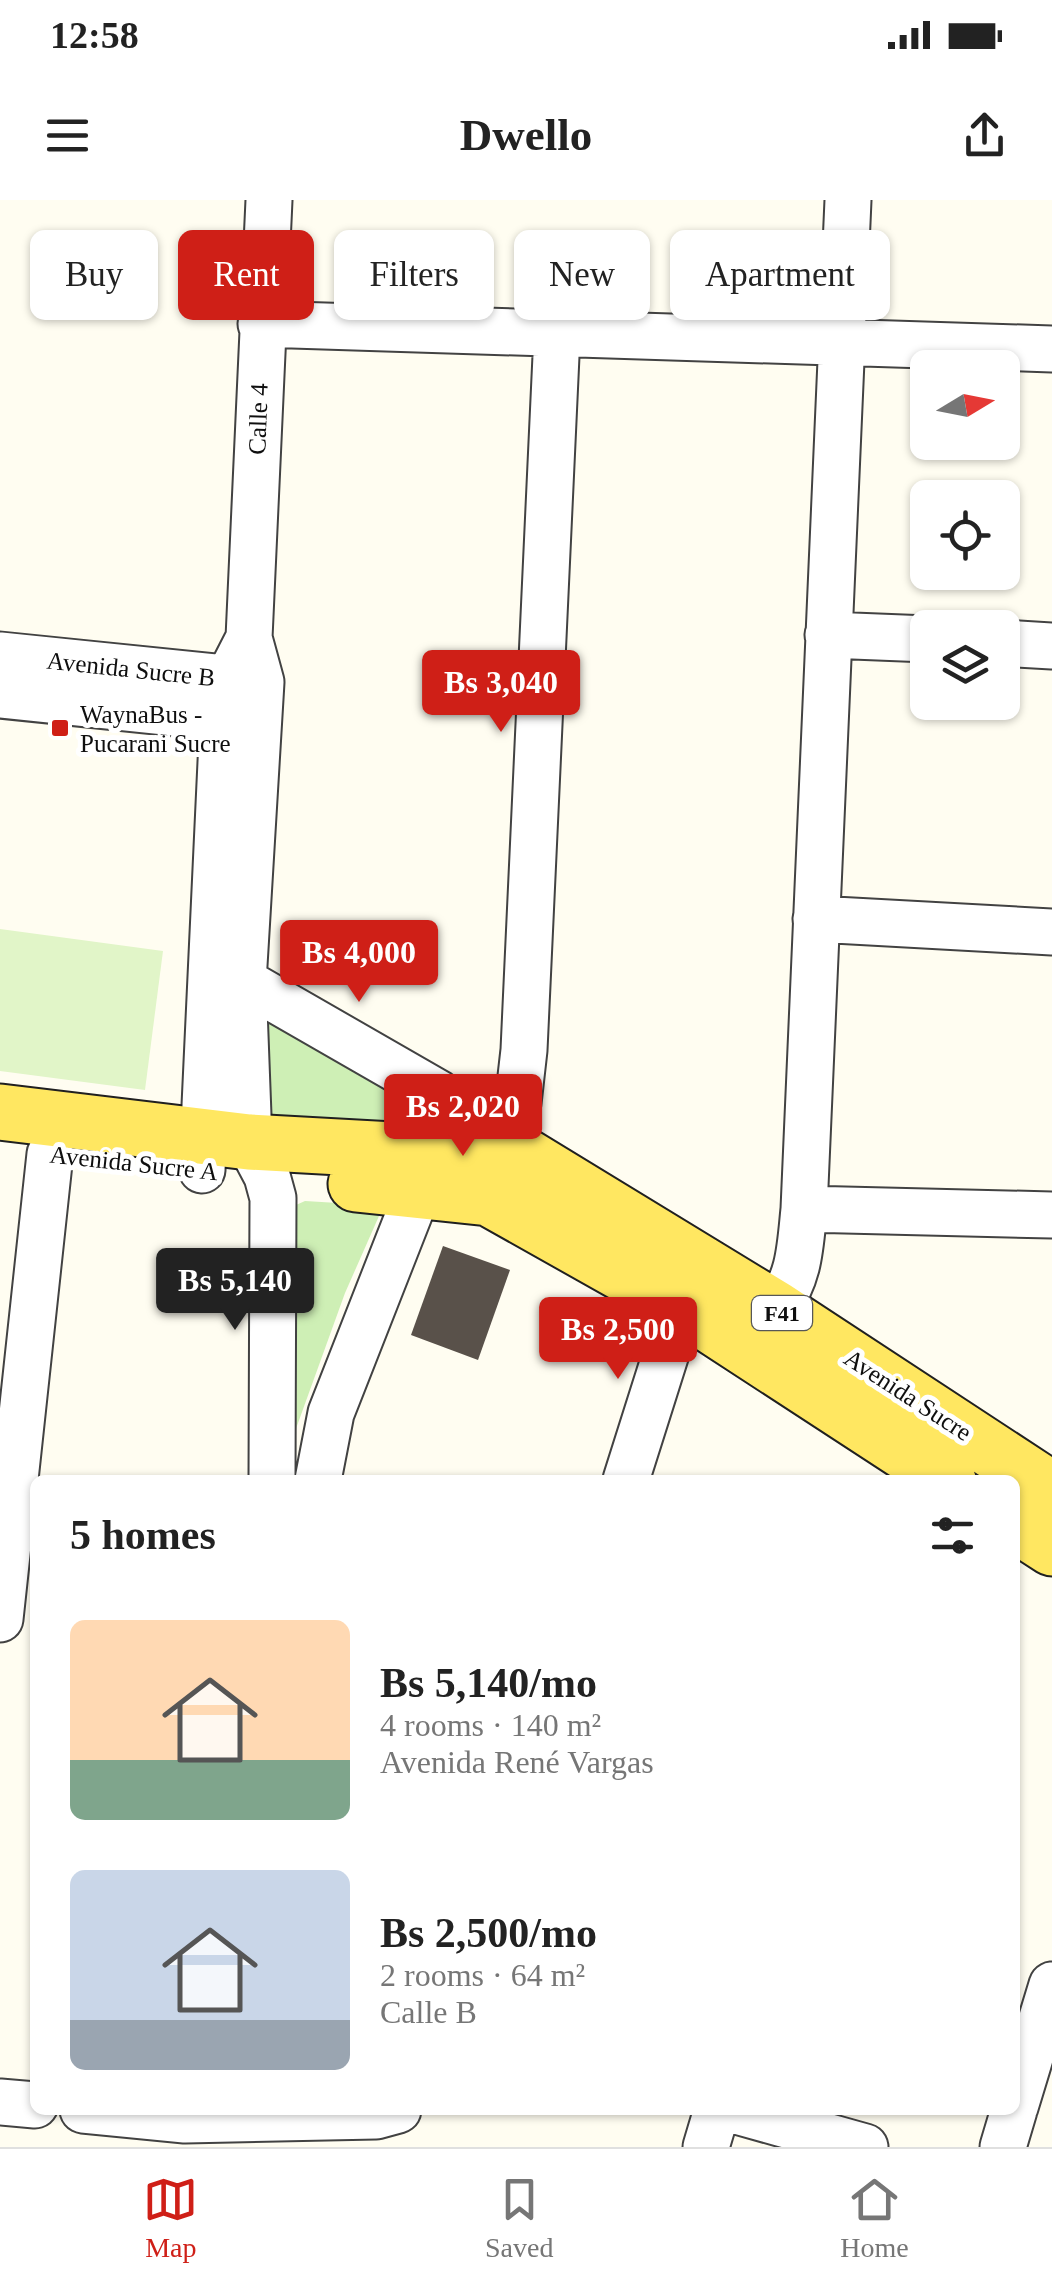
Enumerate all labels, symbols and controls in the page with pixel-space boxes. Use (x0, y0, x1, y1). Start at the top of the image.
text: 12:58 (50, 14, 139, 56)
icon: menu (40, 108, 95, 163)
icon: share (957, 108, 1012, 163)
text: Dwello (460, 110, 592, 160)
chip: Buy (30, 230, 158, 320)
chip: Rent (178, 230, 314, 320)
chip: Filters (334, 230, 494, 320)
chip: New (514, 230, 650, 320)
chip: Apartment (670, 230, 890, 320)
north arrow (910, 350, 1020, 460)
map controls (910, 350, 1020, 720)
street label: Calle 4 (243, 382, 273, 455)
button: locate (910, 480, 1020, 590)
button: layers (910, 610, 1020, 720)
street label: Avenida Sucre B (46, 647, 216, 691)
pin: Bs 3,040 (398, 650, 604, 735)
text: Bs 3,040 (444, 664, 558, 700)
place label: WaynaBus - Pucarani Sucre (80, 701, 231, 757)
marker: WaynaBus - Pucarani Sucre (49, 717, 71, 739)
pin: Bs 4,000 (256, 920, 462, 1005)
text: Bs 4,000 (302, 934, 416, 970)
pin: Bs 2,020 (360, 1074, 566, 1159)
text: Bs 2,020 (406, 1088, 520, 1124)
street label: Avenida Sucre A (49, 1141, 219, 1185)
pin: Bs 5,140 (132, 1248, 338, 1333)
text: Bs 5,140 (178, 1262, 292, 1298)
road number: F41 (752, 1296, 812, 1330)
pin: Bs 2,500 (515, 1297, 721, 1382)
text: Bs 2,500 (561, 1311, 675, 1347)
street label: Avenida Sucre (839, 1344, 977, 1446)
icon: filters (925, 1508, 980, 1563)
text: 5 homes (70, 1512, 216, 1558)
icon: home (150, 1660, 270, 1780)
text: Bs 5,140/mo (380, 1660, 597, 1706)
text: 4 rooms · 140 m² (380, 1707, 601, 1743)
text: Avenida René Vargas (380, 1744, 654, 1780)
icon: home (150, 1910, 270, 2030)
text: Bs 2,500/mo (380, 1910, 597, 1956)
text: 2 rooms · 64 m² (380, 1957, 585, 1993)
text: Calle B (380, 1994, 477, 2030)
tab: Map (143, 2172, 198, 2264)
tab: Saved (485, 2172, 553, 2264)
tab: Home (840, 2172, 909, 2264)

